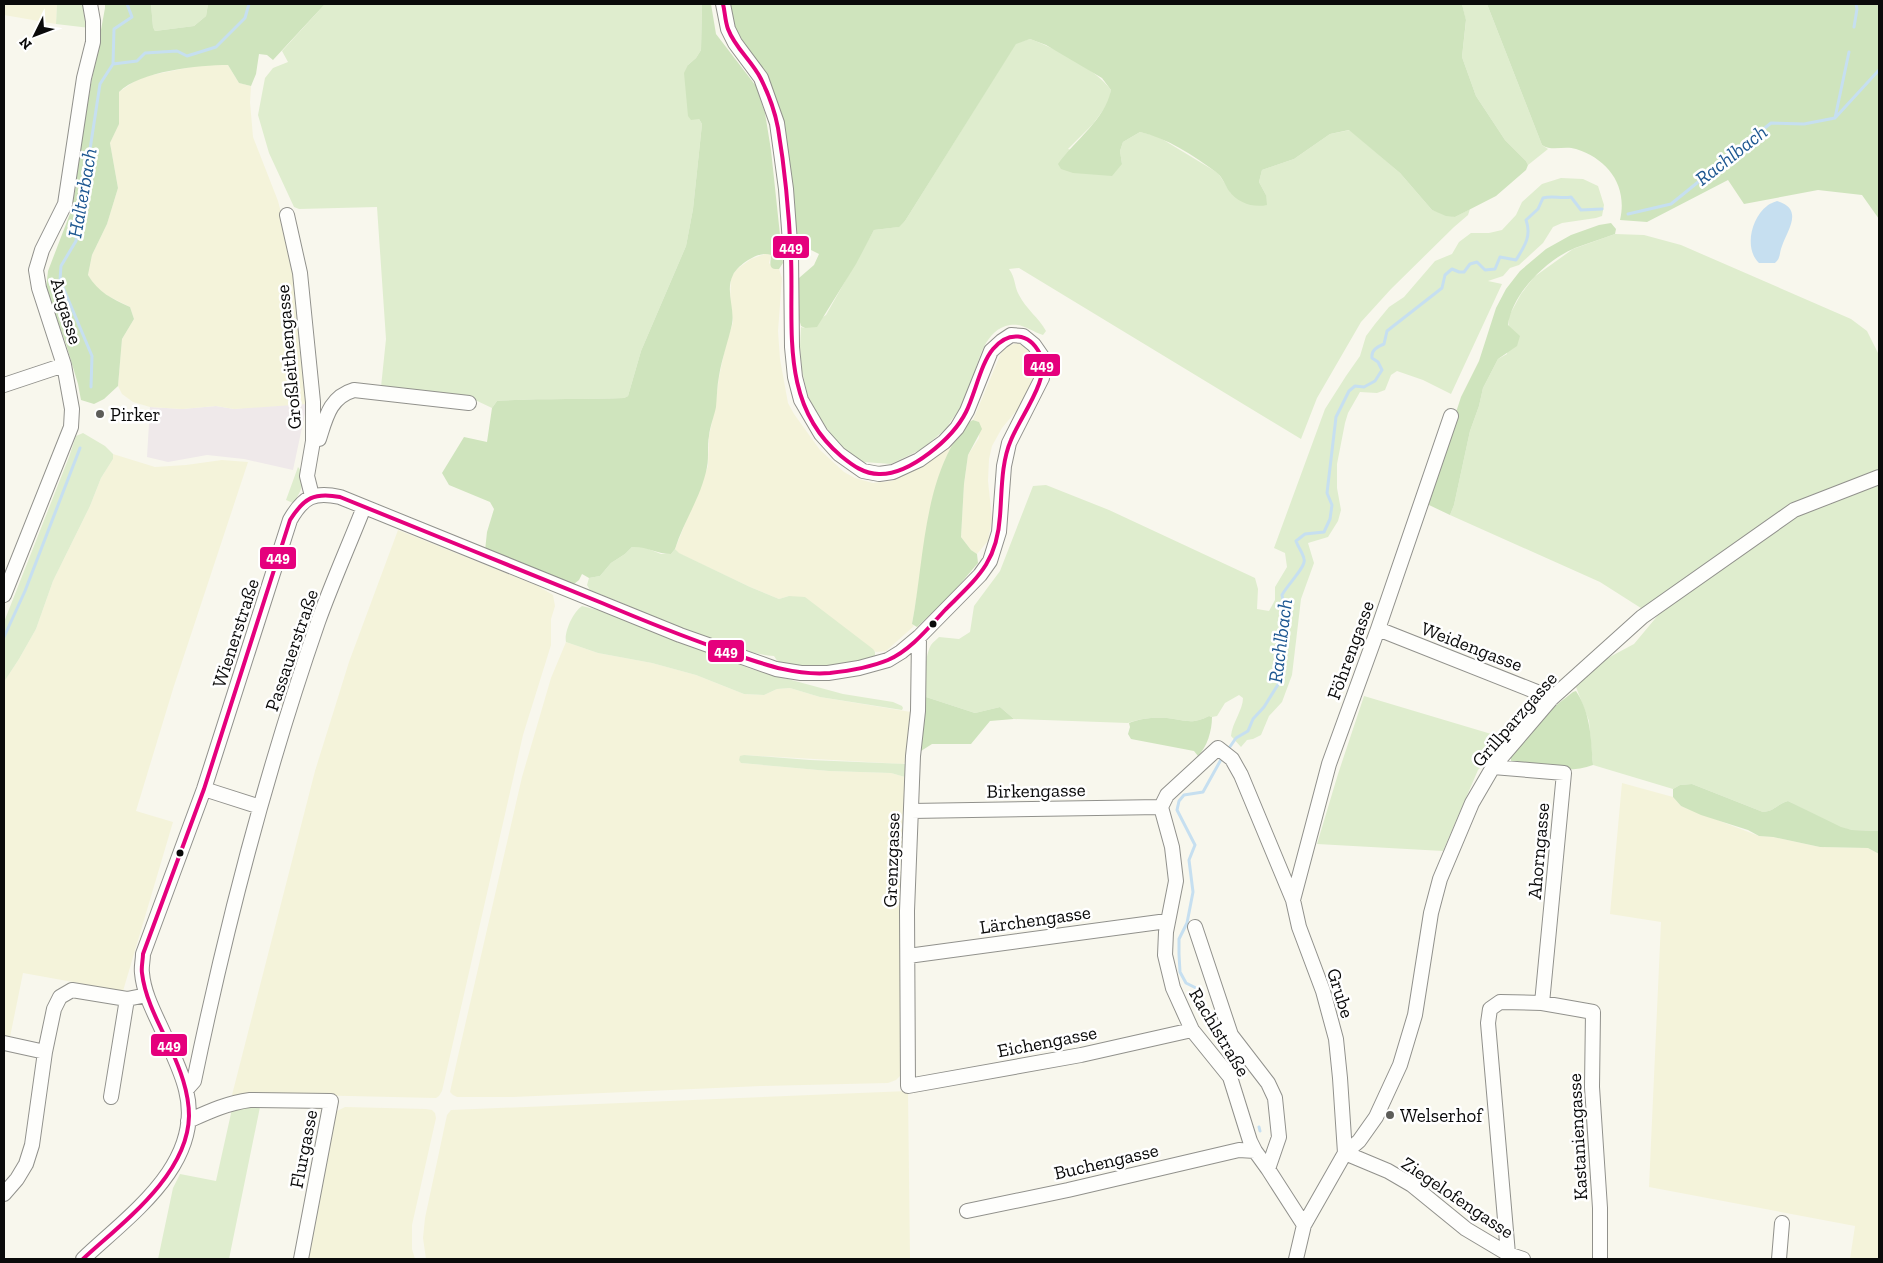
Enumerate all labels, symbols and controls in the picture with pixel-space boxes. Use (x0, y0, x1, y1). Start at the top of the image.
north arrow (10, 10, 60, 60)
text: N (16, 33, 36, 53)
water label: Rachlbach (1690, 119, 1772, 191)
water label: Halterbach (62, 146, 102, 240)
line badge: 449 (772, 235, 810, 259)
text: 449 (779, 239, 803, 256)
street label: Augasse (46, 275, 87, 347)
street label: Großleithengasse (271, 284, 306, 430)
line badge: 449 (1023, 353, 1061, 377)
text: 449 (1030, 357, 1054, 374)
place label: Pirker (110, 403, 161, 426)
marker: Pirker (94, 408, 106, 420)
line badge: 449 (259, 546, 297, 570)
text: 449 (266, 549, 290, 566)
street label: Wienerstraße (207, 576, 264, 691)
street label: Passauerstraße (260, 586, 323, 714)
water label: Rachlbach (1263, 598, 1297, 684)
street label: Föhrengasse (1322, 598, 1379, 703)
street label: Weidengasse (1418, 617, 1526, 676)
unlabelled marker (928, 619, 938, 629)
line badge: 449 (707, 639, 745, 663)
text: 449 (714, 643, 738, 660)
street label: Grillparzgasse (1467, 667, 1562, 771)
street label: Birkengasse (986, 778, 1086, 803)
street label: Ahorngasse (1523, 802, 1554, 900)
street label: Grenzgasse (878, 812, 905, 908)
unlabelled marker (175, 848, 185, 858)
street label: Lärchengasse (978, 900, 1092, 939)
street label: Grube (1322, 965, 1359, 1021)
street label: Rachlstraße (1184, 984, 1255, 1081)
street label: Eichengasse (995, 1021, 1099, 1062)
line badge: 449 (150, 1033, 188, 1057)
text: 449 (157, 1037, 181, 1054)
street label: Kastaniengasse (1563, 1073, 1592, 1201)
place label: Welserhof (1400, 1104, 1484, 1127)
street label: Flurgasse (285, 1108, 322, 1190)
marker: Welserhof (1384, 1109, 1396, 1121)
street label: Buchengasse (1052, 1138, 1161, 1185)
street label: Ziegelofengasse (1397, 1151, 1518, 1243)

